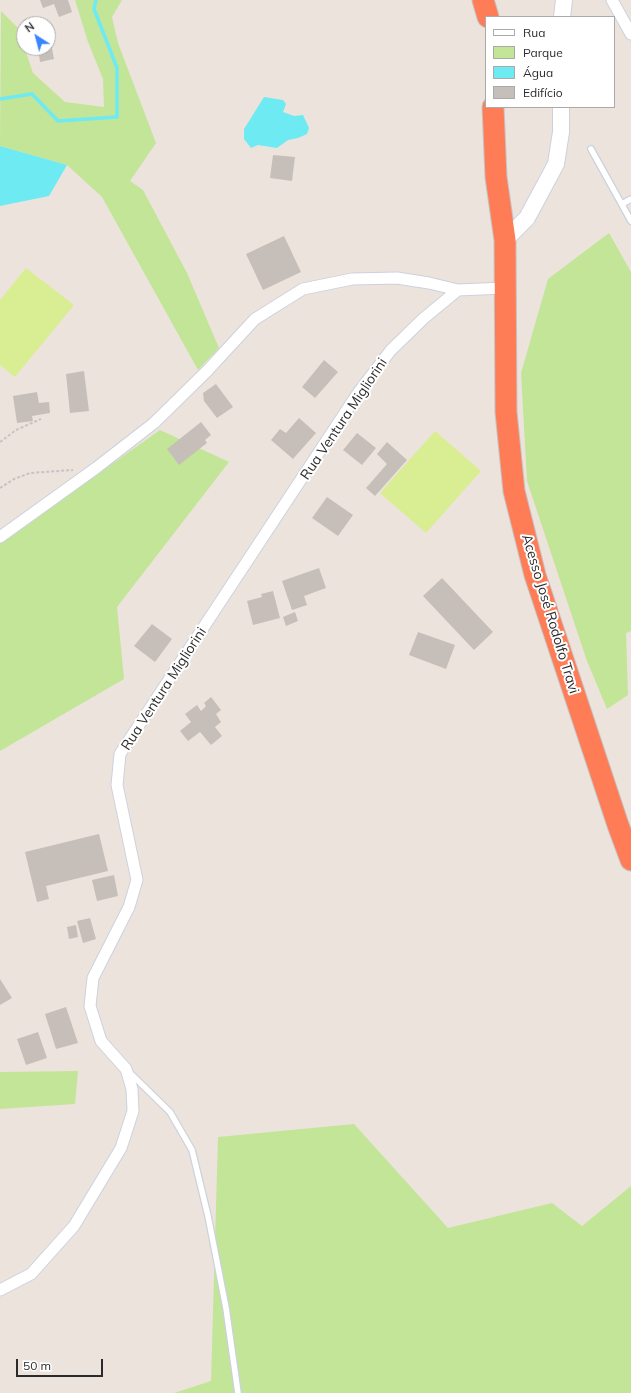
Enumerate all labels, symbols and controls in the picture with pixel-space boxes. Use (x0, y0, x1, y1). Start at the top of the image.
north arrow (16, 16, 56, 56)
legend (485, 16, 615, 108)
text: N (22, 19, 37, 35)
text: Rua (523, 25, 545, 40)
text: Parque (523, 45, 563, 60)
text: Água (523, 65, 553, 80)
text: Edifício (523, 85, 563, 100)
street label: Rua Ventura Migliorini (297, 355, 391, 483)
street label: Acesso José Rodolfo Travi (518, 532, 582, 696)
street label: Rua Ventura Migliorini (118, 624, 210, 754)
scale bar (18, 1351, 105, 1377)
text: 50 m (23, 1358, 51, 1373)

